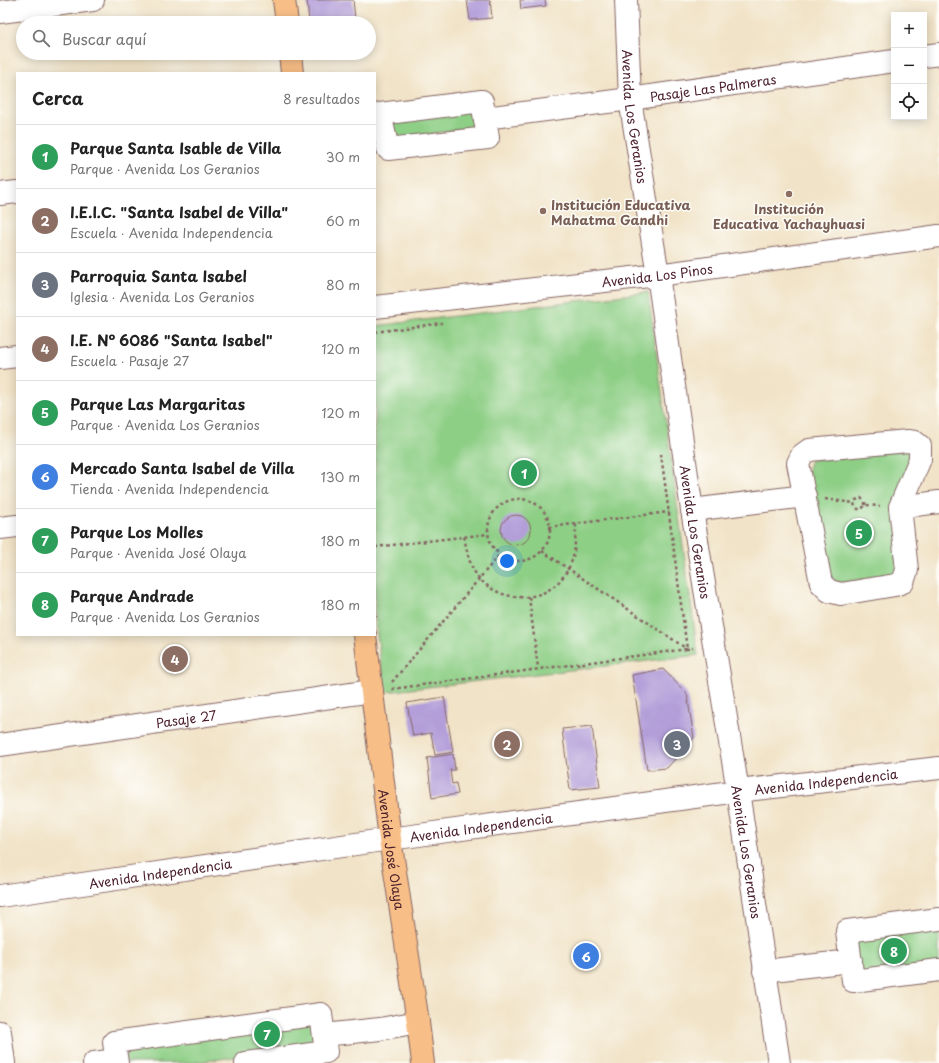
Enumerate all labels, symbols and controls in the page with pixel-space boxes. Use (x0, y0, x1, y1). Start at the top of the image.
map controls (891, 12, 927, 120)
button: + (891, 12, 927, 48)
search box (16, 16, 376, 60)
icon: search (30, 27, 52, 49)
text: Buscar aquí (62, 27, 146, 50)
button: − (891, 48, 927, 84)
street label: Avenida Los Geranios (619, 49, 653, 185)
street label: Pasaje Las Palmeras (648, 69, 777, 106)
button: locate (891, 84, 927, 120)
text: Cerca (32, 85, 83, 111)
text: 8 resultados (283, 89, 360, 108)
text: Parque Santa Isable de Villa (70, 136, 281, 159)
text: 1 (42, 147, 48, 166)
text: 30 m (326, 147, 360, 166)
text: Parque · Avenida Los Geranios (70, 159, 260, 178)
marker: Institución Educativa Yachayhuasi (784, 189, 794, 199)
place label: Institución Educativa Mahatma Gandhi (551, 195, 691, 229)
place label: Institución Educativa Yachayhuasi (713, 199, 865, 233)
text: I.E.I.C. "Santa Isabel de Villa" (70, 200, 288, 223)
marker: Institución Educativa Mahatma Gandhi (538, 206, 548, 216)
text: 2 (40, 211, 50, 230)
text: 60 m (326, 211, 360, 230)
text: Escuela · Avenida Independencia (70, 223, 273, 242)
street label: Avenida Los Pinos (601, 258, 714, 291)
text: Parroquia Santa Isabel (70, 264, 247, 287)
text: 3 (41, 275, 49, 294)
text: 80 m (326, 275, 360, 294)
text: Iglesia · Avenida Los Geranios (70, 287, 255, 306)
text: I.E. N° 6086 "Santa Isabel" (70, 328, 273, 351)
text: 4 (41, 339, 49, 358)
text: 120 m (321, 339, 360, 358)
text: Escuela · Pasaje 27 (70, 351, 189, 370)
text: Parque Las Margaritas (70, 392, 245, 415)
text: 5 (41, 403, 49, 422)
text: 120 m (321, 403, 360, 422)
text: Parque · Avenida Los Geranios (70, 415, 260, 434)
text: Mercado Santa Isabel de Villa (70, 456, 295, 479)
pin: 1 (511, 458, 537, 488)
street label: Avenida Los Geranios (676, 464, 716, 600)
text: 6 (40, 467, 50, 486)
text: 130 m (321, 467, 360, 486)
text: Tienda · Avenida Independencia (70, 479, 269, 498)
pin: 5 (846, 518, 872, 548)
text: Parque Los Molles (70, 520, 203, 543)
text: 7 (41, 531, 49, 550)
text: 180 m (321, 531, 360, 550)
text: Parque · Avenida José Olaya (70, 543, 246, 562)
your location (497, 551, 517, 571)
text: Parque Andrade (70, 584, 194, 607)
text: 8 (41, 595, 49, 614)
text: 180 m (321, 595, 360, 614)
text: Parque · Avenida Los Geranios (70, 607, 260, 626)
pin: 4 (162, 644, 188, 674)
street label: Pasaje 27 (155, 704, 218, 732)
pin: 2 (494, 729, 520, 759)
pin: 3 (664, 729, 690, 759)
street label: Avenida Independencia (753, 763, 899, 799)
street label: Avenida Los Geranios (728, 784, 767, 920)
street label: Avenida José Olaya (374, 788, 410, 912)
street label: Avenida Independencia (408, 807, 554, 846)
street label: Avenida Independencia (88, 853, 233, 892)
pin: 8 (881, 936, 907, 966)
pin: 6 (573, 941, 599, 971)
pin: 7 (254, 1019, 280, 1049)

